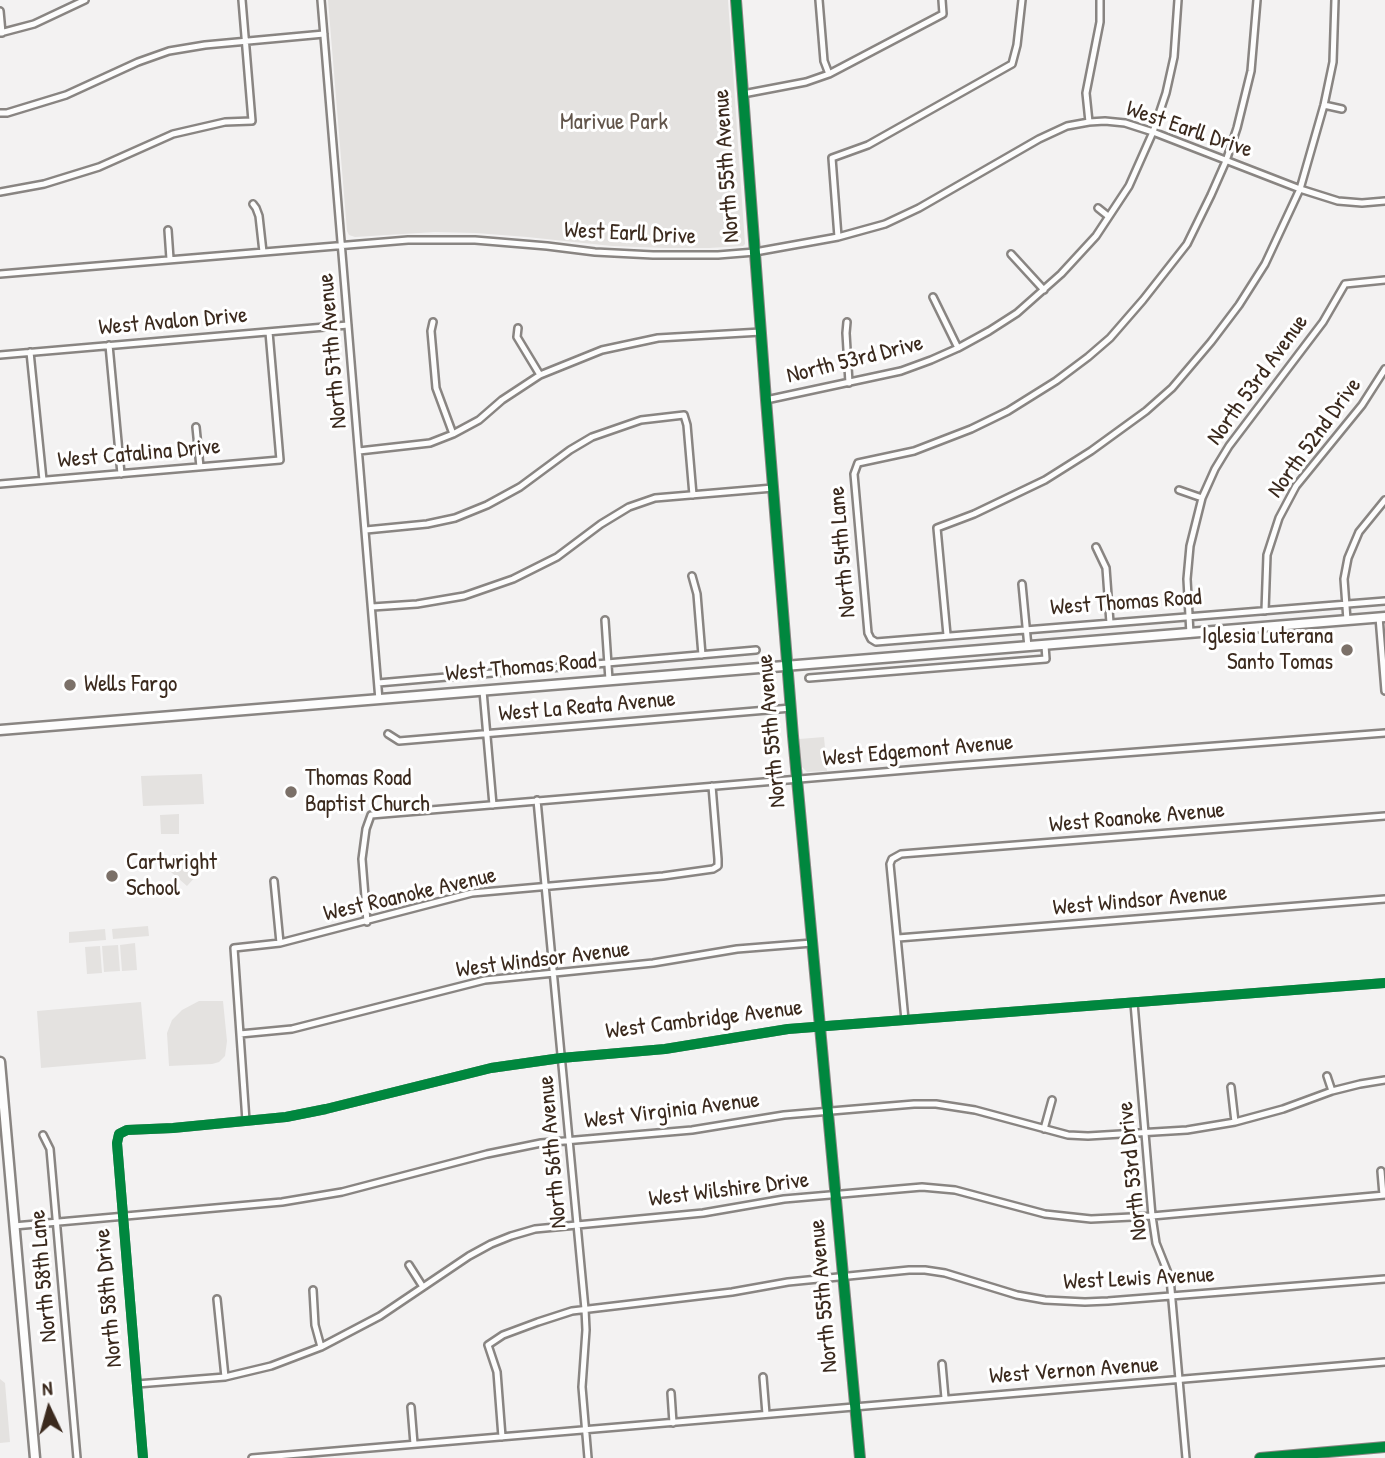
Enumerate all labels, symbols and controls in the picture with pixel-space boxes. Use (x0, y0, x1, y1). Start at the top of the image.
street label: North 55th Avenue (708, 88, 746, 244)
street label: West Earll Drive (1122, 95, 1256, 165)
park label: Marivue Park (560, 109, 668, 137)
street label: West Earll Drive (563, 217, 697, 251)
street label: North 57th Avenue (312, 272, 354, 430)
street label: West Avalon Drive (97, 302, 249, 342)
street label: North 53rd Avenue (1201, 309, 1315, 451)
street label: North 53rd Drive (784, 330, 926, 390)
street label: North 52nd Drive (1262, 373, 1368, 503)
street label: West Catalina Drive (57, 433, 221, 475)
street label: North 54th Lane (824, 485, 862, 619)
street label: West Thomas Road (1049, 584, 1203, 622)
place label: Iglesia Luterana Santo Tomas (1202, 623, 1333, 677)
marker: Iglesia Luterana Santo Tomas (1339, 642, 1355, 658)
street label: West Thomas Road (444, 648, 598, 688)
street label: North 55th Avenue (752, 653, 792, 809)
place label: Wells Fargo (84, 671, 177, 699)
marker: Wells Fargo (62, 677, 78, 693)
street label: West La Reata Avenue (497, 686, 677, 728)
street label: West Edgemont Avenue (822, 729, 1014, 773)
place label: Thomas Road Baptist Church (305, 765, 430, 819)
marker: Thomas Road Baptist Church (283, 784, 299, 800)
street label: West Roanoke Avenue (1048, 797, 1226, 839)
place label: Cartwright School (126, 849, 217, 903)
street label: West Roanoke Avenue (321, 862, 499, 928)
marker: Cartwright School (104, 868, 120, 884)
street label: West Windsor Avenue (1052, 880, 1228, 922)
street label: West Windsor Avenue (455, 936, 631, 984)
street label: West Cambridge Avenue (604, 994, 804, 1046)
street label: North 56th Avenue (533, 1074, 573, 1230)
street label: West Virginia Avenue (583, 1087, 761, 1135)
street label: North 53rd Drive (1112, 1100, 1154, 1242)
street label: West Wilshire Drive (647, 1166, 811, 1214)
street label: North 58th Lane (24, 1209, 64, 1343)
street label: North 55th Avenue (804, 1218, 844, 1374)
street label: North 58th Drive (89, 1228, 129, 1368)
street label: West Lewis Avenue (1063, 1261, 1215, 1297)
street label: West Vernon Avenue (988, 1351, 1160, 1391)
north arrow (14, 1374, 84, 1444)
text: N (41, 1375, 53, 1401)

